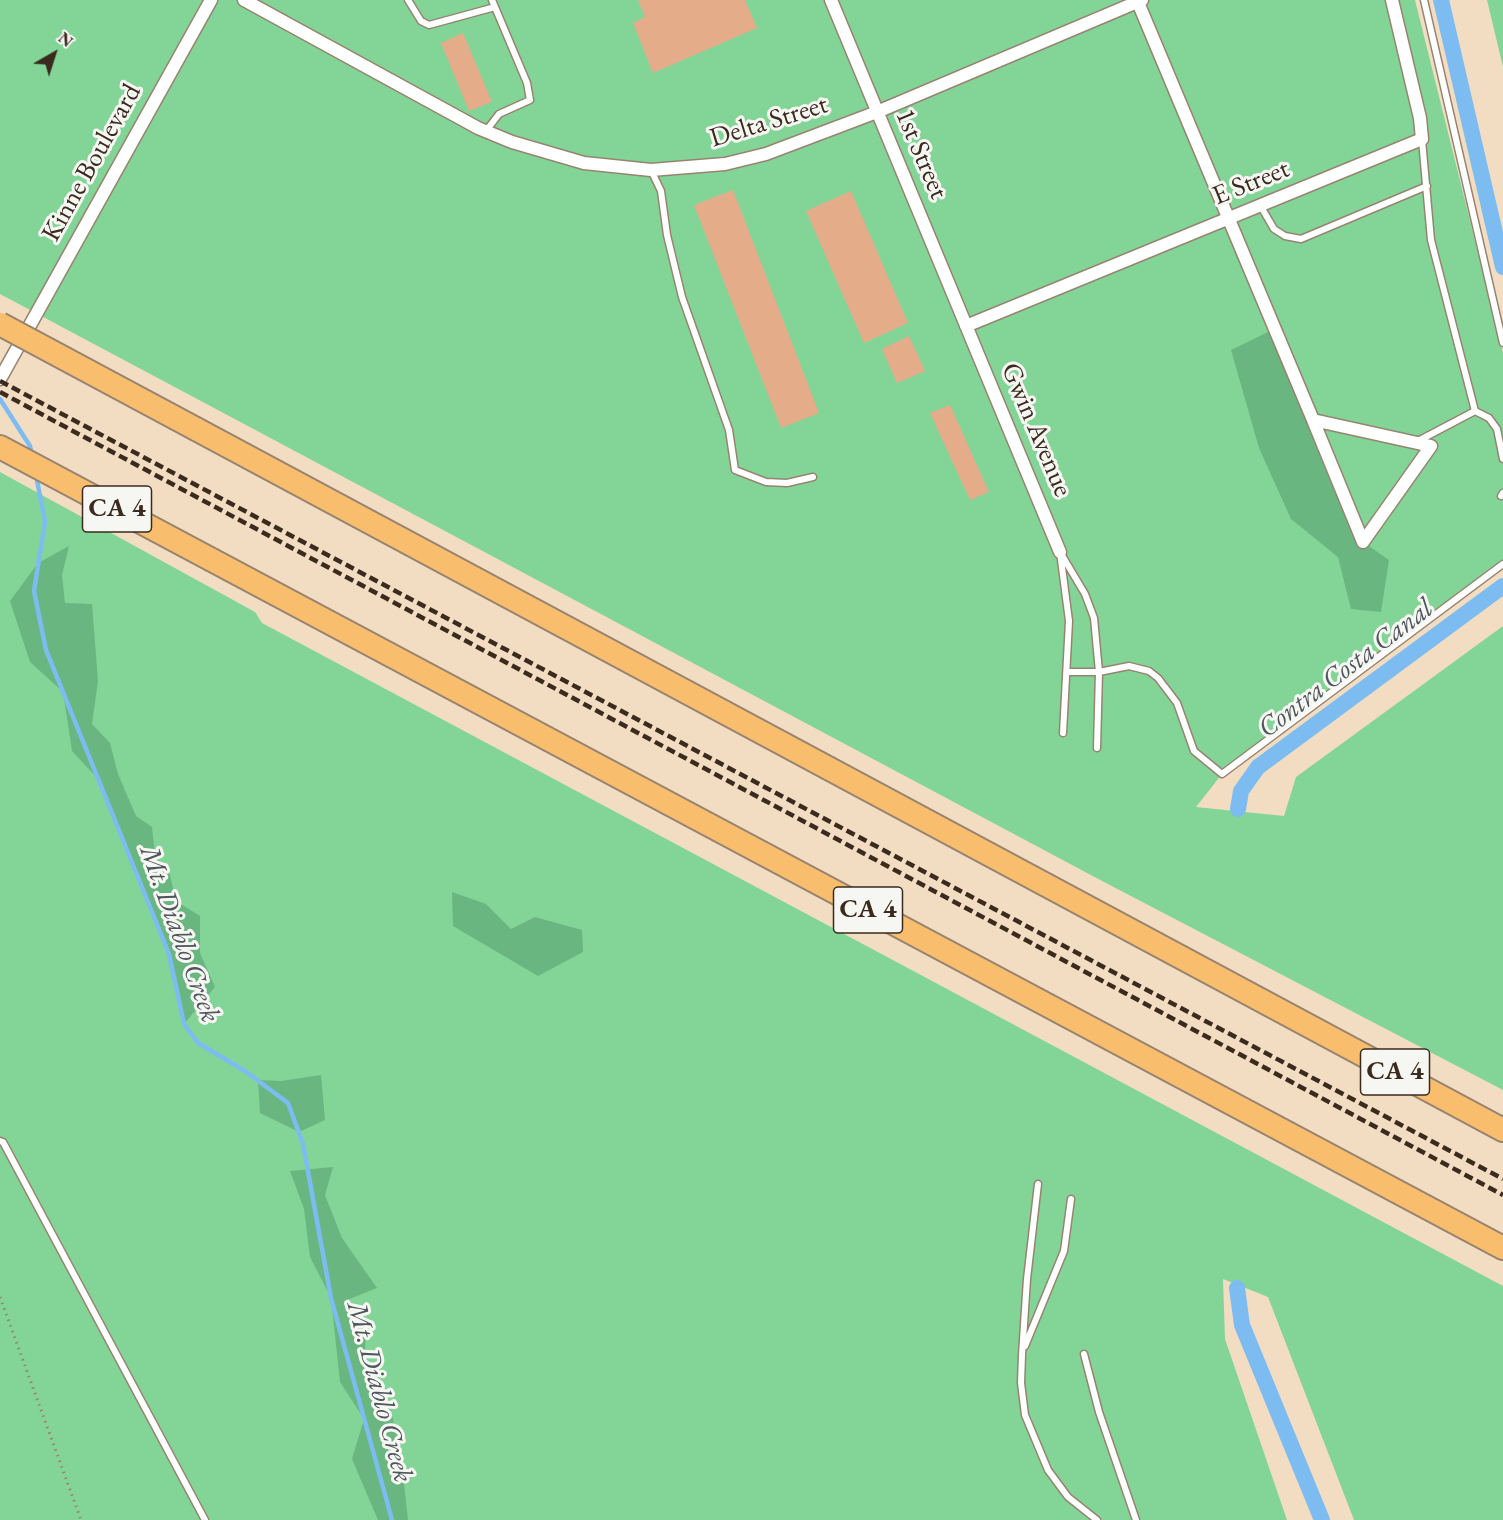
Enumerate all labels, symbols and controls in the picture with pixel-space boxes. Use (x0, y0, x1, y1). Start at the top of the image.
north arrow (24, 24, 84, 84)
text: N (54, 27, 77, 52)
street label: Kinne Boulevard (35, 79, 149, 247)
street label: Delta Street (706, 89, 832, 155)
street label: 1st Street (888, 104, 954, 204)
street label: E Street (1208, 153, 1294, 213)
street label: Gwin Avenue (993, 358, 1079, 502)
road number: CA 4 (82, 486, 152, 532)
water label: Contra Costa Canal (1252, 592, 1440, 746)
water label: Mt. Diablo Creek (131, 841, 227, 1027)
road number: CA 4 (834, 887, 902, 933)
road number: CA 4 (1360, 1049, 1430, 1095)
water label: Mt. Diablo Creek (339, 1298, 419, 1486)

